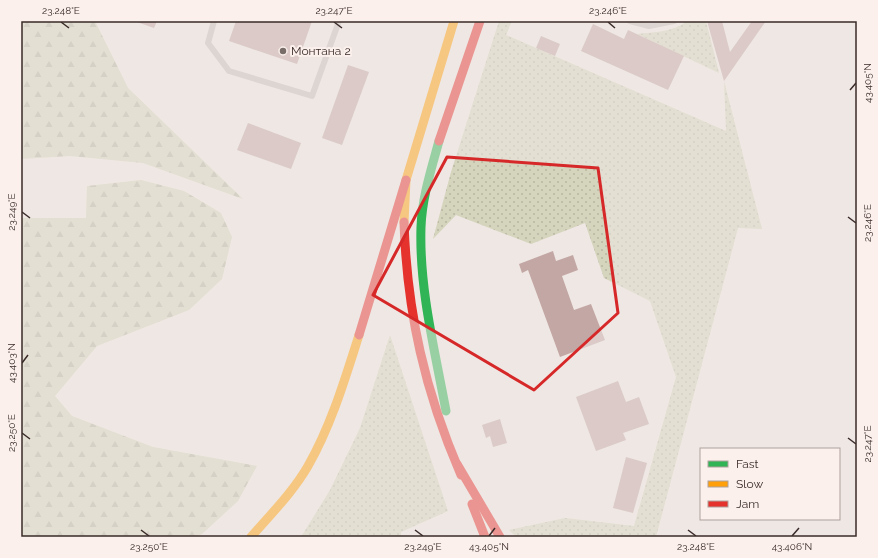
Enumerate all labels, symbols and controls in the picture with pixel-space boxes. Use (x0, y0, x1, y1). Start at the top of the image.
text: 23.248°E (42, 5, 80, 16)
text: 23.247°E (315, 5, 353, 16)
text: 23.246°E (589, 5, 627, 16)
place label: Монтана 2 (291, 44, 351, 58)
marker: Монтана 2 (278, 46, 288, 56)
text: 43.405°N (862, 63, 873, 103)
text: 23.249°E (6, 193, 17, 231)
text: 23.246°E (862, 204, 873, 242)
text: 43.403°N (6, 343, 17, 383)
text: 23.250°E (6, 414, 17, 452)
text: 23.247°E (862, 425, 873, 463)
legend (700, 448, 840, 520)
text: Fast (736, 457, 759, 471)
text: Slow (736, 477, 763, 491)
text: Jam (736, 497, 759, 511)
text: 23.250°E (130, 541, 168, 552)
text: 23.249°E (404, 541, 442, 552)
text: 43.405°N (469, 541, 509, 552)
text: 23.248°E (677, 541, 715, 552)
text: 43.406°N (772, 541, 812, 552)

